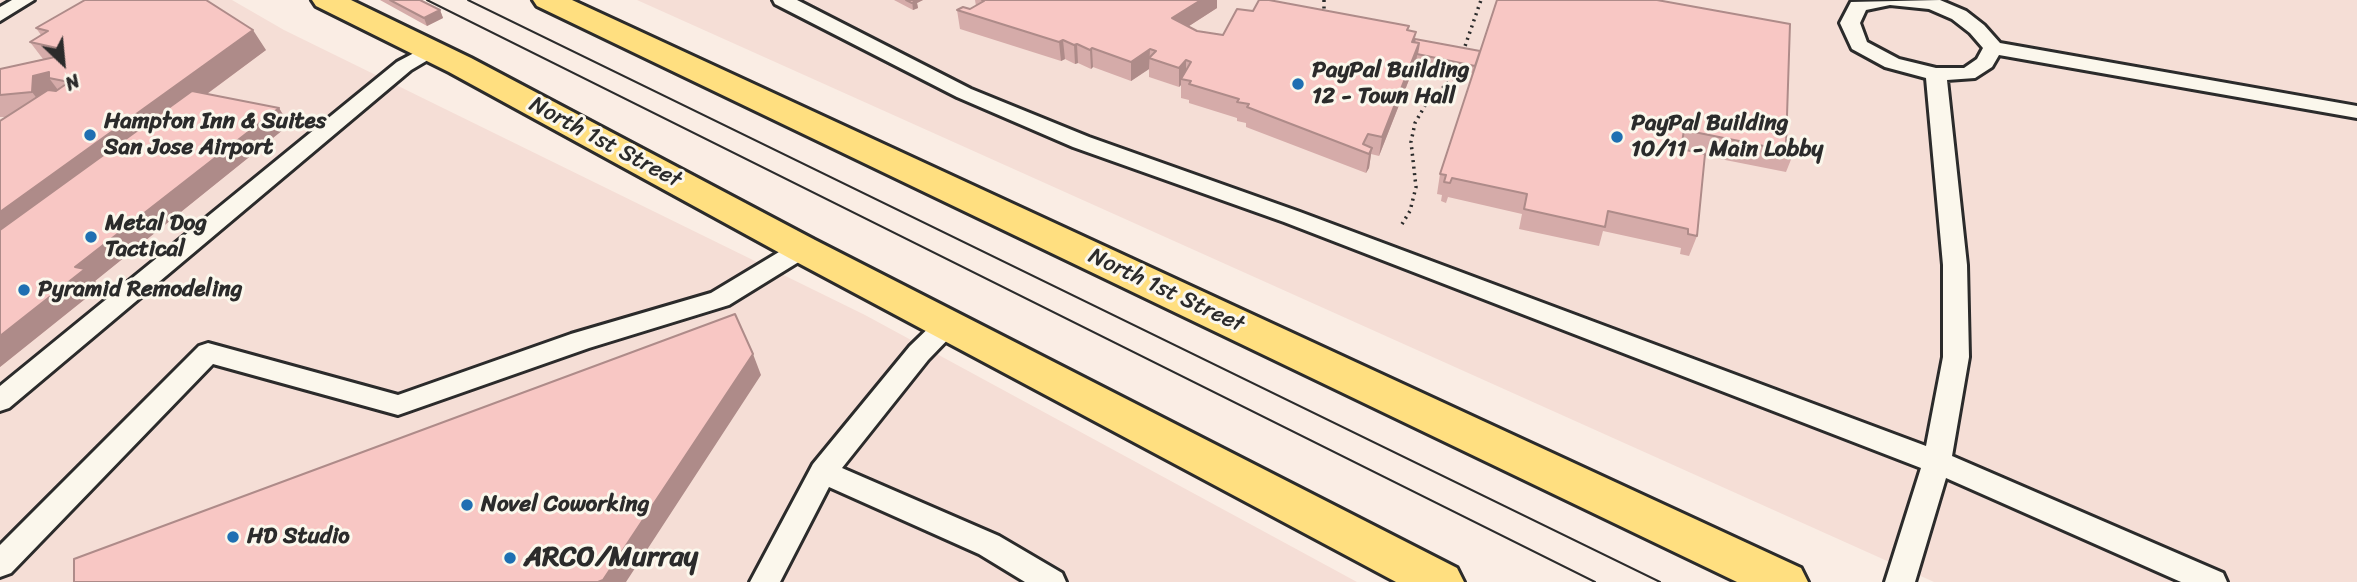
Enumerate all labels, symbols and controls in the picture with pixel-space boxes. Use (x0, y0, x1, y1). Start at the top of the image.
north arrow (28, 28, 98, 98)
place label: PayPal Building 12 - Town Hall (1312, 57, 1469, 111)
text: N (59, 65, 86, 100)
marker: PayPal Building 12 - Town Hall (1290, 76, 1306, 92)
street label: North 1st Street (524, 91, 686, 195)
place label: Hampton Inn & Suites San Jose Airport (104, 108, 326, 162)
place label: PayPal Building 10/11 - Main Lobby (1631, 110, 1823, 164)
marker: Hampton Inn & Suites San Jose Airport (82, 127, 98, 143)
marker: PayPal Building 10/11 - Main Lobby (1609, 129, 1625, 145)
place label: Metal Dog Tactical (105, 210, 207, 264)
marker: Metal Dog Tactical (83, 229, 99, 245)
street label: North 1st Street (1084, 243, 1248, 339)
place label: Pyramid Remodeling (38, 276, 242, 304)
marker: Pyramid Remodeling (16, 282, 32, 298)
place label: Novel Coworking (481, 491, 649, 519)
marker: Novel Coworking (459, 497, 475, 513)
place label: HD Studio (247, 523, 350, 551)
marker: HD Studio (225, 529, 241, 545)
place label: ARCO/Murray (524, 541, 698, 575)
marker: ARCO/Murray (502, 550, 518, 566)

